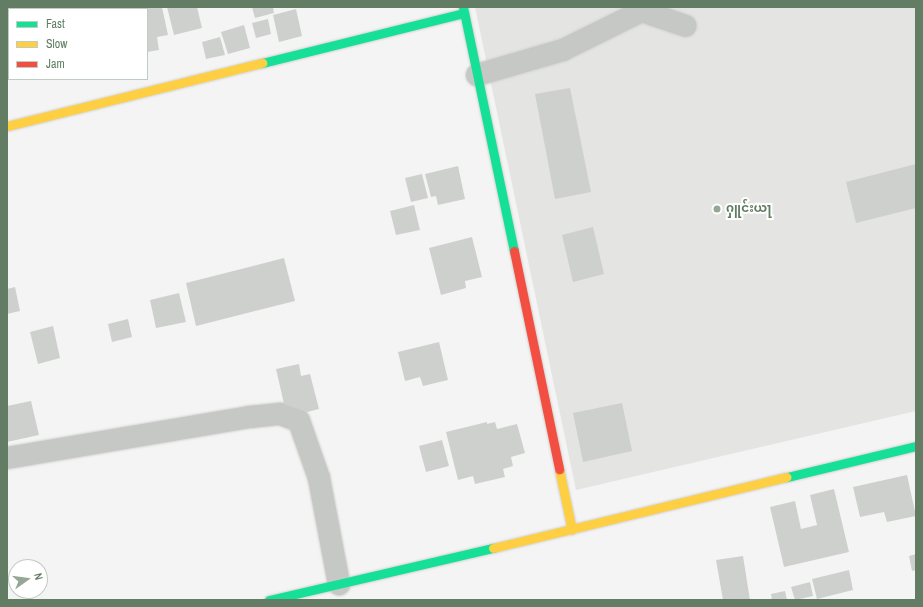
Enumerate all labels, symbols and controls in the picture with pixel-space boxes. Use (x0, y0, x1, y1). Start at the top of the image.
legend (8, 8, 148, 80)
text: Fast (46, 16, 65, 32)
text: Slow (46, 36, 67, 52)
text: Jam (46, 56, 65, 72)
place label: ႁူင်းယႃ (726, 202, 771, 216)
marker: ႁူင်းယႃ (711, 203, 723, 215)
north arrow (8, 559, 48, 599)
text: N (31, 571, 46, 581)

